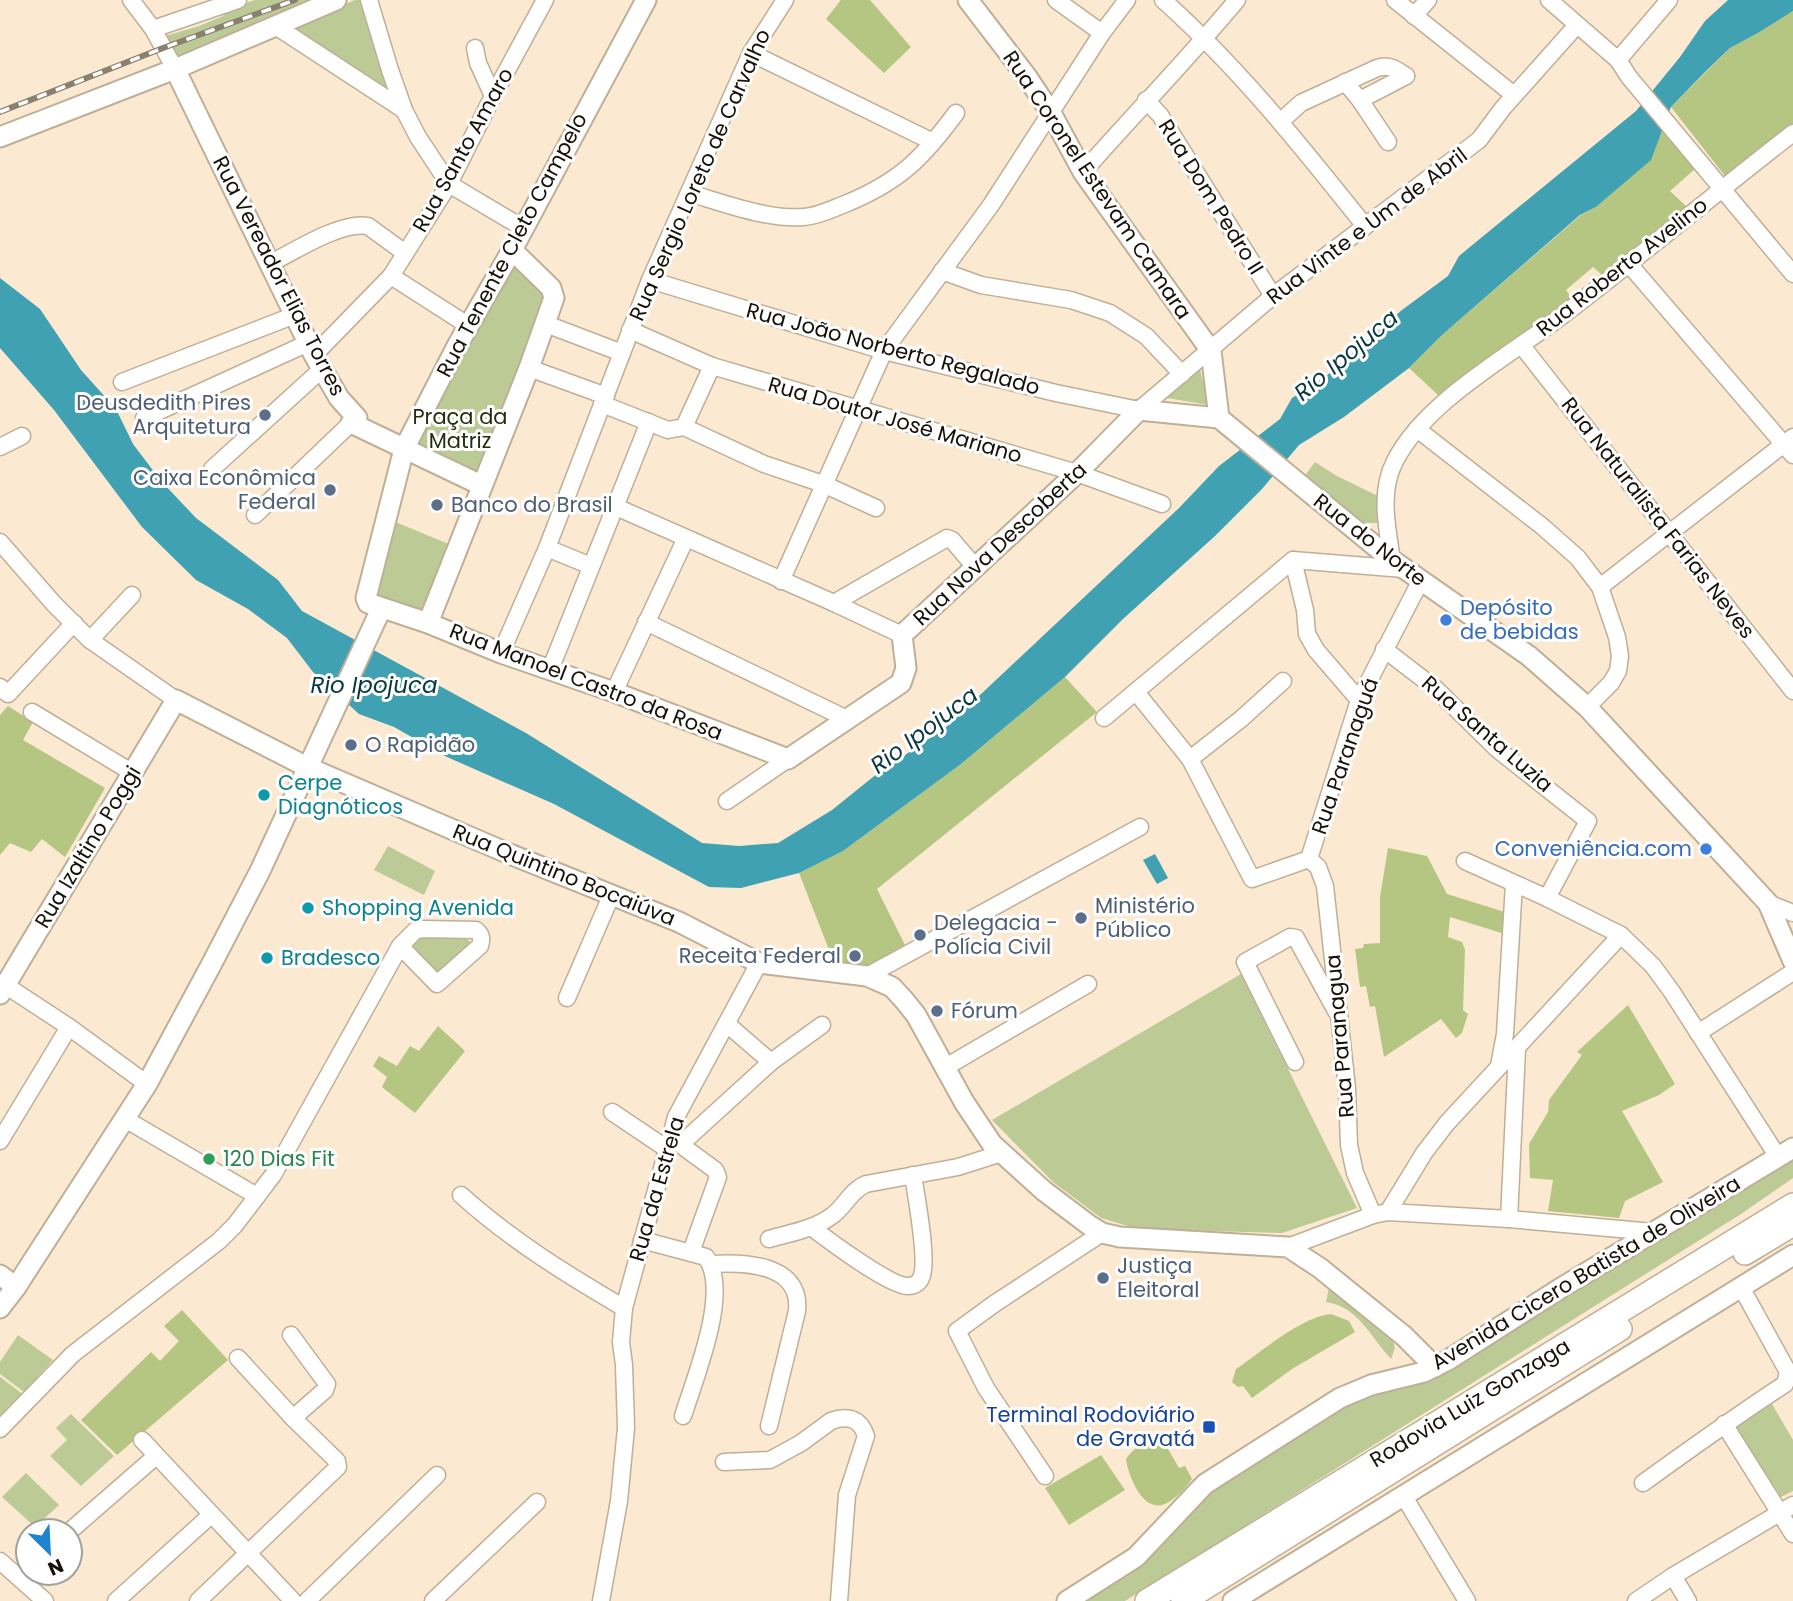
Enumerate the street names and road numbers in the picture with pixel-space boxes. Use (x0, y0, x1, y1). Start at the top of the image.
street label: Rua Sergio Loreto de Carvalho (622, 24, 777, 325)
street label: Rua Coronel Estevam Camara (996, 45, 1198, 325)
street label: Rua Santo Amaro (405, 62, 520, 237)
street label: Rua Tenente Cleto Campelo (429, 107, 594, 382)
street label: Rua Dom Pedro II (1152, 114, 1271, 280)
street label: Rua Vinte e Um de Abril (1260, 140, 1473, 311)
street label: Rua Vereador Elias Torres (206, 151, 353, 401)
street label: Rua Roberto Avelino (1530, 190, 1713, 343)
street label: Rua João Norberto Regalado (743, 295, 1043, 402)
street label: Rua Doutor José Mariano (765, 369, 1025, 470)
street label: Rua Naturalista Farias Neves (1555, 391, 1762, 644)
street label: Rua Nova Descoberta (907, 455, 1093, 632)
street label: Rua do Norte (1308, 486, 1433, 593)
street label: Rua Manoel Castro da Rosa (446, 616, 727, 747)
street label: Rua Santa Luzia (1416, 669, 1559, 799)
street label: Rua Paranaguá (1304, 674, 1385, 838)
street label: Rua Izaltino Poggi (28, 760, 148, 933)
street label: Rua Quintino Bocaiúva (449, 817, 680, 933)
street label: Rua Paranagua (1318, 953, 1361, 1119)
street label: Rua da Estrela (622, 1113, 691, 1265)
street label: Avenida Cicero Batista de Oliveira (1426, 1169, 1746, 1377)
street label: Rodovia Luiz Gonzaga (1364, 1331, 1575, 1474)

